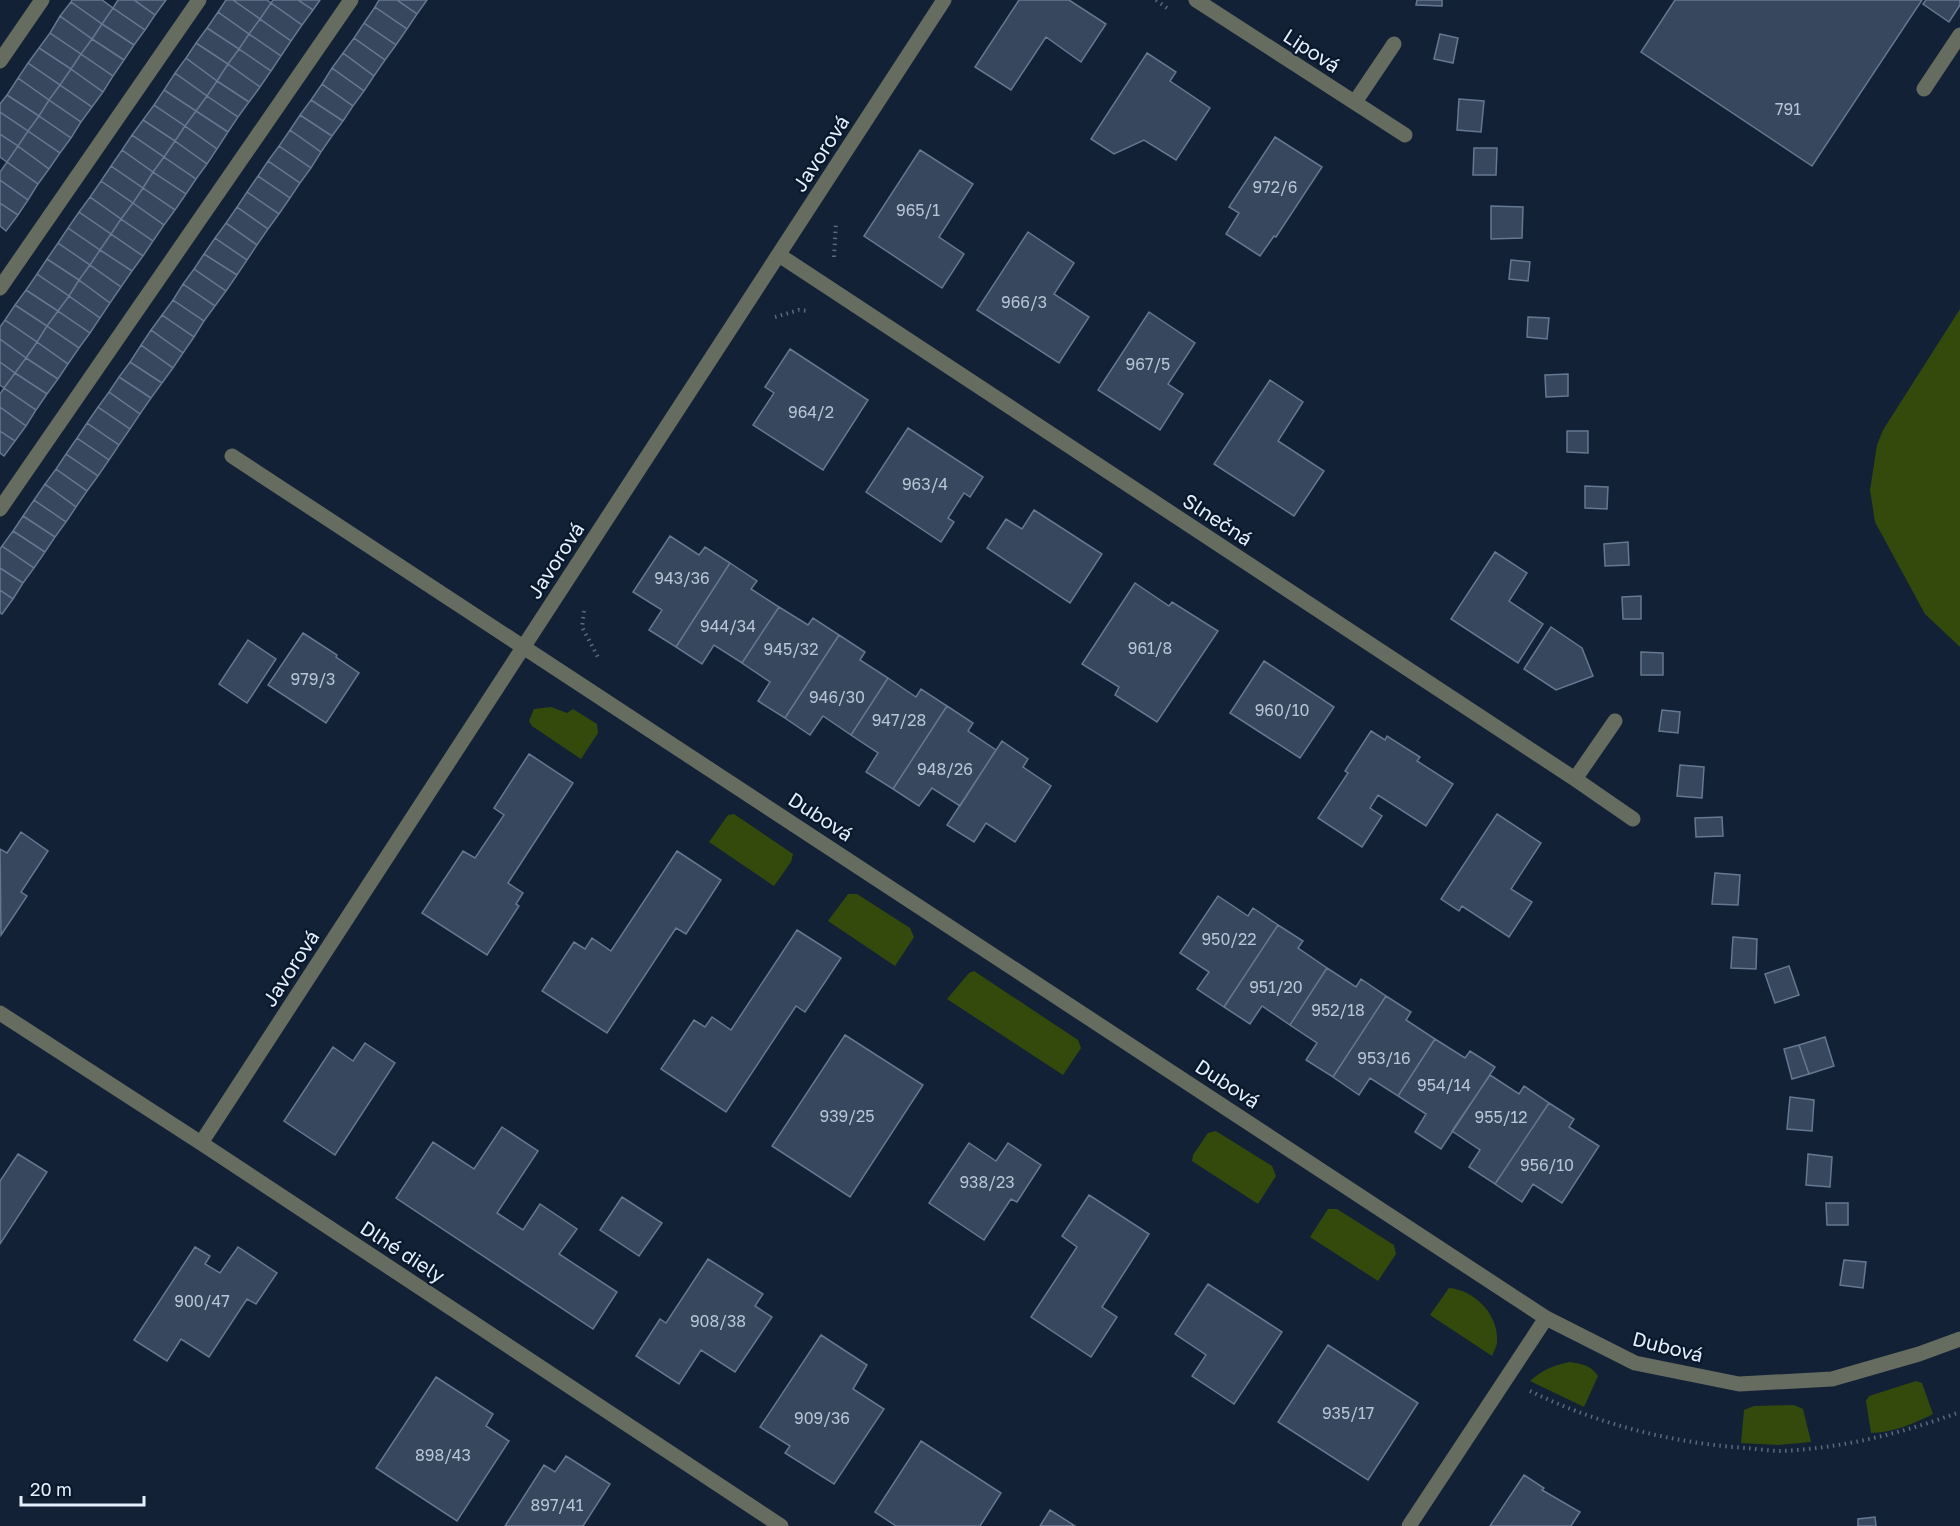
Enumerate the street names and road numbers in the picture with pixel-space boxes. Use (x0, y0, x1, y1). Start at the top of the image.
street label: Lipová (1279, 23, 1345, 77)
street label: Javorová (787, 110, 853, 196)
street label: Slnečná (1179, 488, 1257, 550)
street label: Javorová (522, 517, 588, 603)
street label: Dubová (784, 786, 858, 846)
street label: Javorová (257, 925, 323, 1011)
street label: Dubová (1191, 1053, 1265, 1113)
street label: Dlhé diely (356, 1215, 450, 1287)
street label: Dubová (1630, 1326, 1706, 1366)

